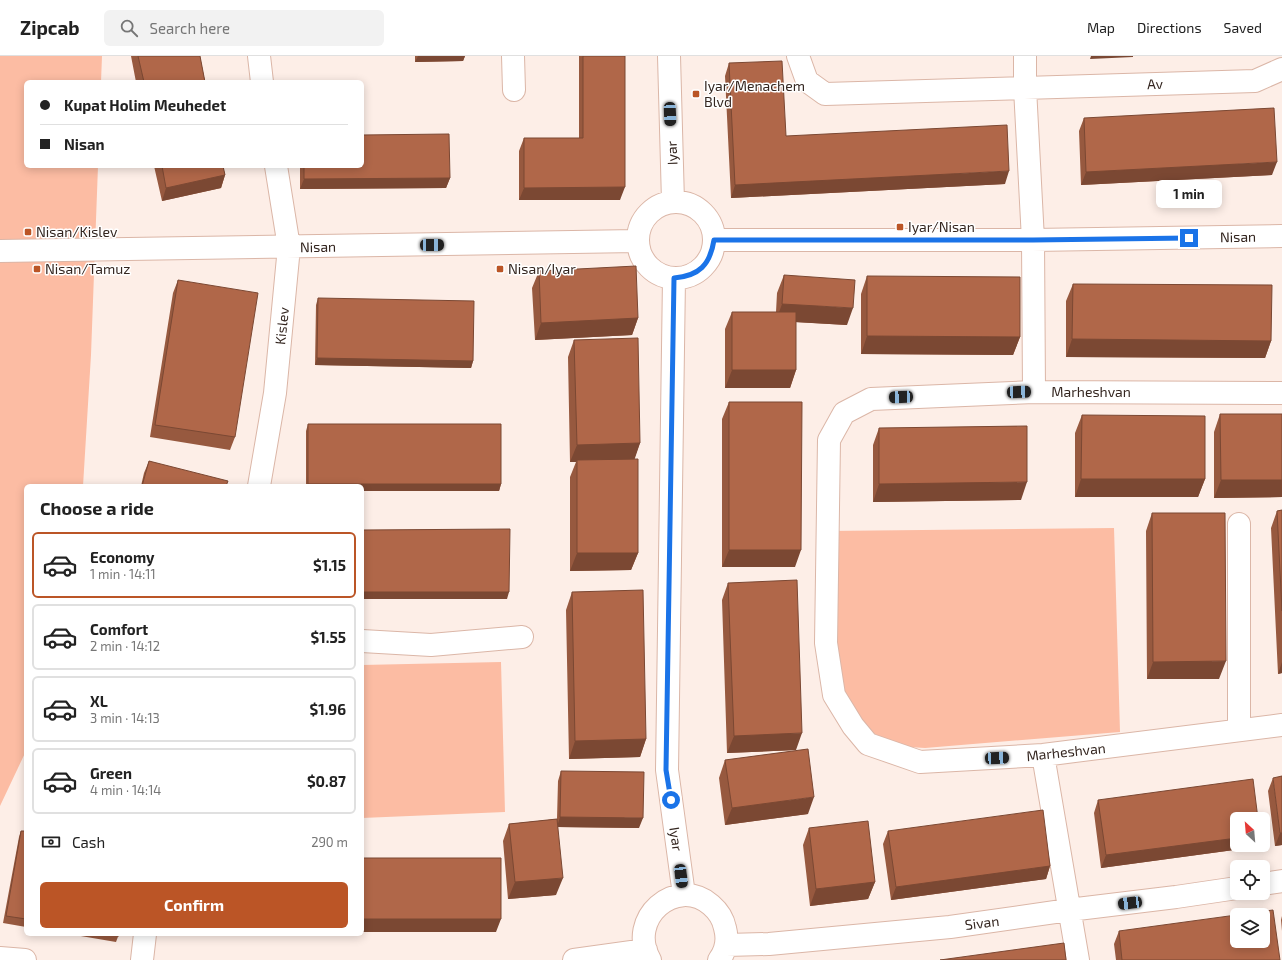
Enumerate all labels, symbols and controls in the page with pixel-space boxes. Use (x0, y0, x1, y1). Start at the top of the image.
search box (104, 10, 384, 46)
text: Zipcab (20, 16, 80, 39)
icon: search (118, 17, 140, 39)
text: Search here (150, 19, 230, 37)
text: Map (1087, 19, 1115, 36)
text: Directions (1137, 19, 1202, 36)
text: Saved (1224, 19, 1262, 36)
street label: Av (1147, 75, 1164, 92)
place label: Iyar/Menachem Blvd (704, 77, 805, 110)
marker: Iyar/Menachem Blvd (691, 89, 701, 99)
text: Kupat Holim Meuhedet (64, 96, 226, 114)
car (664, 102, 676, 126)
text: Nisan (64, 135, 105, 153)
street label: Iyar (663, 140, 680, 165)
callout: 1 min (1156, 180, 1222, 208)
text: 1 min (1173, 186, 1205, 202)
place label: Iyar/Nisan (908, 218, 975, 235)
marker: Iyar/Nisan (895, 222, 905, 232)
place label: Nisan/Kislev (36, 223, 118, 240)
marker: Nisan/Kislev (23, 227, 33, 237)
street label: Nisan (1220, 228, 1256, 245)
route end (1180, 229, 1198, 247)
street label: Nisan (300, 238, 336, 255)
car (420, 239, 444, 251)
place label: Nisan/Tamuz (45, 260, 130, 277)
place label: Nisan/Iyar (508, 260, 576, 277)
marker: Nisan/Tamuz (32, 264, 42, 274)
marker: Nisan/Iyar (495, 264, 505, 274)
street label: Kislev (271, 306, 292, 346)
street label: Marheshvan (1051, 383, 1131, 400)
car (1007, 386, 1031, 398)
car (889, 391, 913, 403)
text: Choose a ride (40, 497, 154, 519)
icon: car (42, 547, 78, 583)
text: Economy (90, 548, 155, 566)
text: $1.15 (313, 556, 346, 574)
text: 1 min · 14:11 (90, 566, 156, 582)
icon: car (42, 619, 78, 655)
text: Comfort (90, 620, 148, 638)
text: $1.55 (311, 628, 346, 646)
text: 2 min · 14:12 (90, 638, 160, 654)
icon: car (42, 691, 78, 727)
text: XL (90, 692, 108, 710)
text: $1.96 (309, 700, 346, 718)
text: 3 min · 14:13 (90, 710, 160, 726)
street label: Marheshvan (1025, 739, 1106, 764)
car (985, 751, 1009, 765)
icon: car (42, 763, 78, 799)
text: Green (90, 764, 132, 782)
text: $0.87 (307, 772, 346, 790)
text: 4 min · 14:14 (90, 782, 161, 798)
route start (662, 791, 680, 809)
north arrow (1230, 812, 1270, 852)
map controls (1230, 812, 1270, 948)
street label: Iyar (666, 826, 687, 853)
icon: cash (40, 831, 62, 853)
text: Cash (72, 833, 105, 851)
text: 290 m (311, 834, 348, 850)
button: locate (1230, 860, 1270, 900)
car (674, 863, 688, 889)
button: Confirm (40, 882, 348, 928)
car (1117, 896, 1143, 910)
button: layers (1230, 908, 1270, 948)
street label: Sivan (964, 912, 1000, 933)

